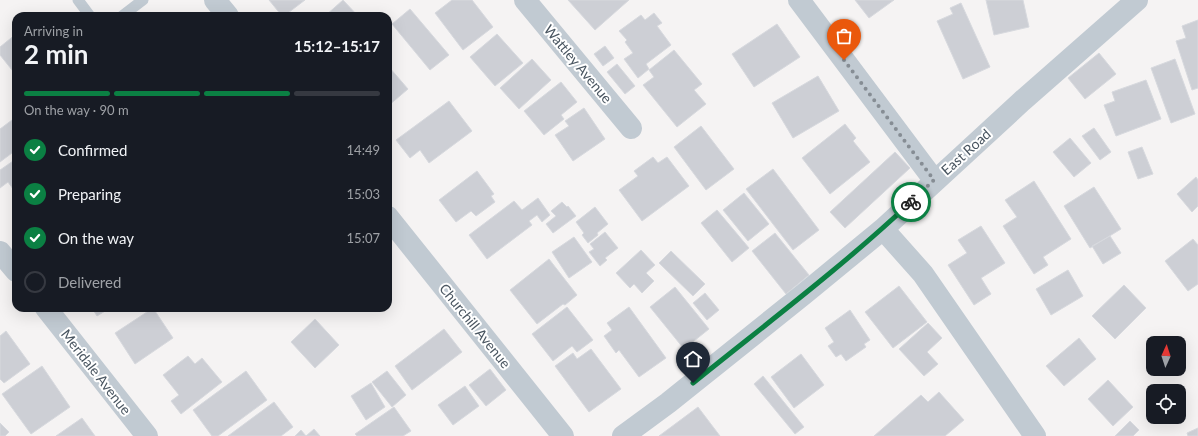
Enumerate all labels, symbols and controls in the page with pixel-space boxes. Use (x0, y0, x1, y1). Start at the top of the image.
pin (827, 19, 861, 60)
street label: Wattley Avenue (541, 21, 616, 106)
text: Arriving in (24, 23, 83, 39)
icon: bag (833, 25, 855, 47)
text: 15:12–15:17 (294, 37, 380, 55)
text: 2 min (24, 38, 88, 70)
text: On the way · 90 m (24, 102, 129, 118)
street label: East Road (937, 125, 994, 178)
icon: check (24, 139, 46, 161)
text: Confirmed (58, 141, 127, 159)
text: 14:49 (347, 142, 380, 158)
courier (891, 182, 931, 222)
icon: check (24, 183, 46, 205)
text: Preparing (58, 185, 121, 203)
text: 15:03 (347, 186, 380, 202)
icon: bike (900, 191, 922, 213)
icon: check (24, 227, 46, 249)
text: On the way (58, 229, 134, 247)
text: 15:07 (347, 230, 380, 246)
text: Delivered (58, 273, 121, 291)
street label: Churchill Avenue (436, 280, 515, 371)
street label: Meridale Avenue (58, 326, 135, 418)
north arrow (1146, 336, 1186, 376)
map controls (1146, 336, 1186, 424)
pin (676, 342, 710, 383)
icon: home (682, 348, 704, 370)
button: locate (1146, 384, 1186, 424)

